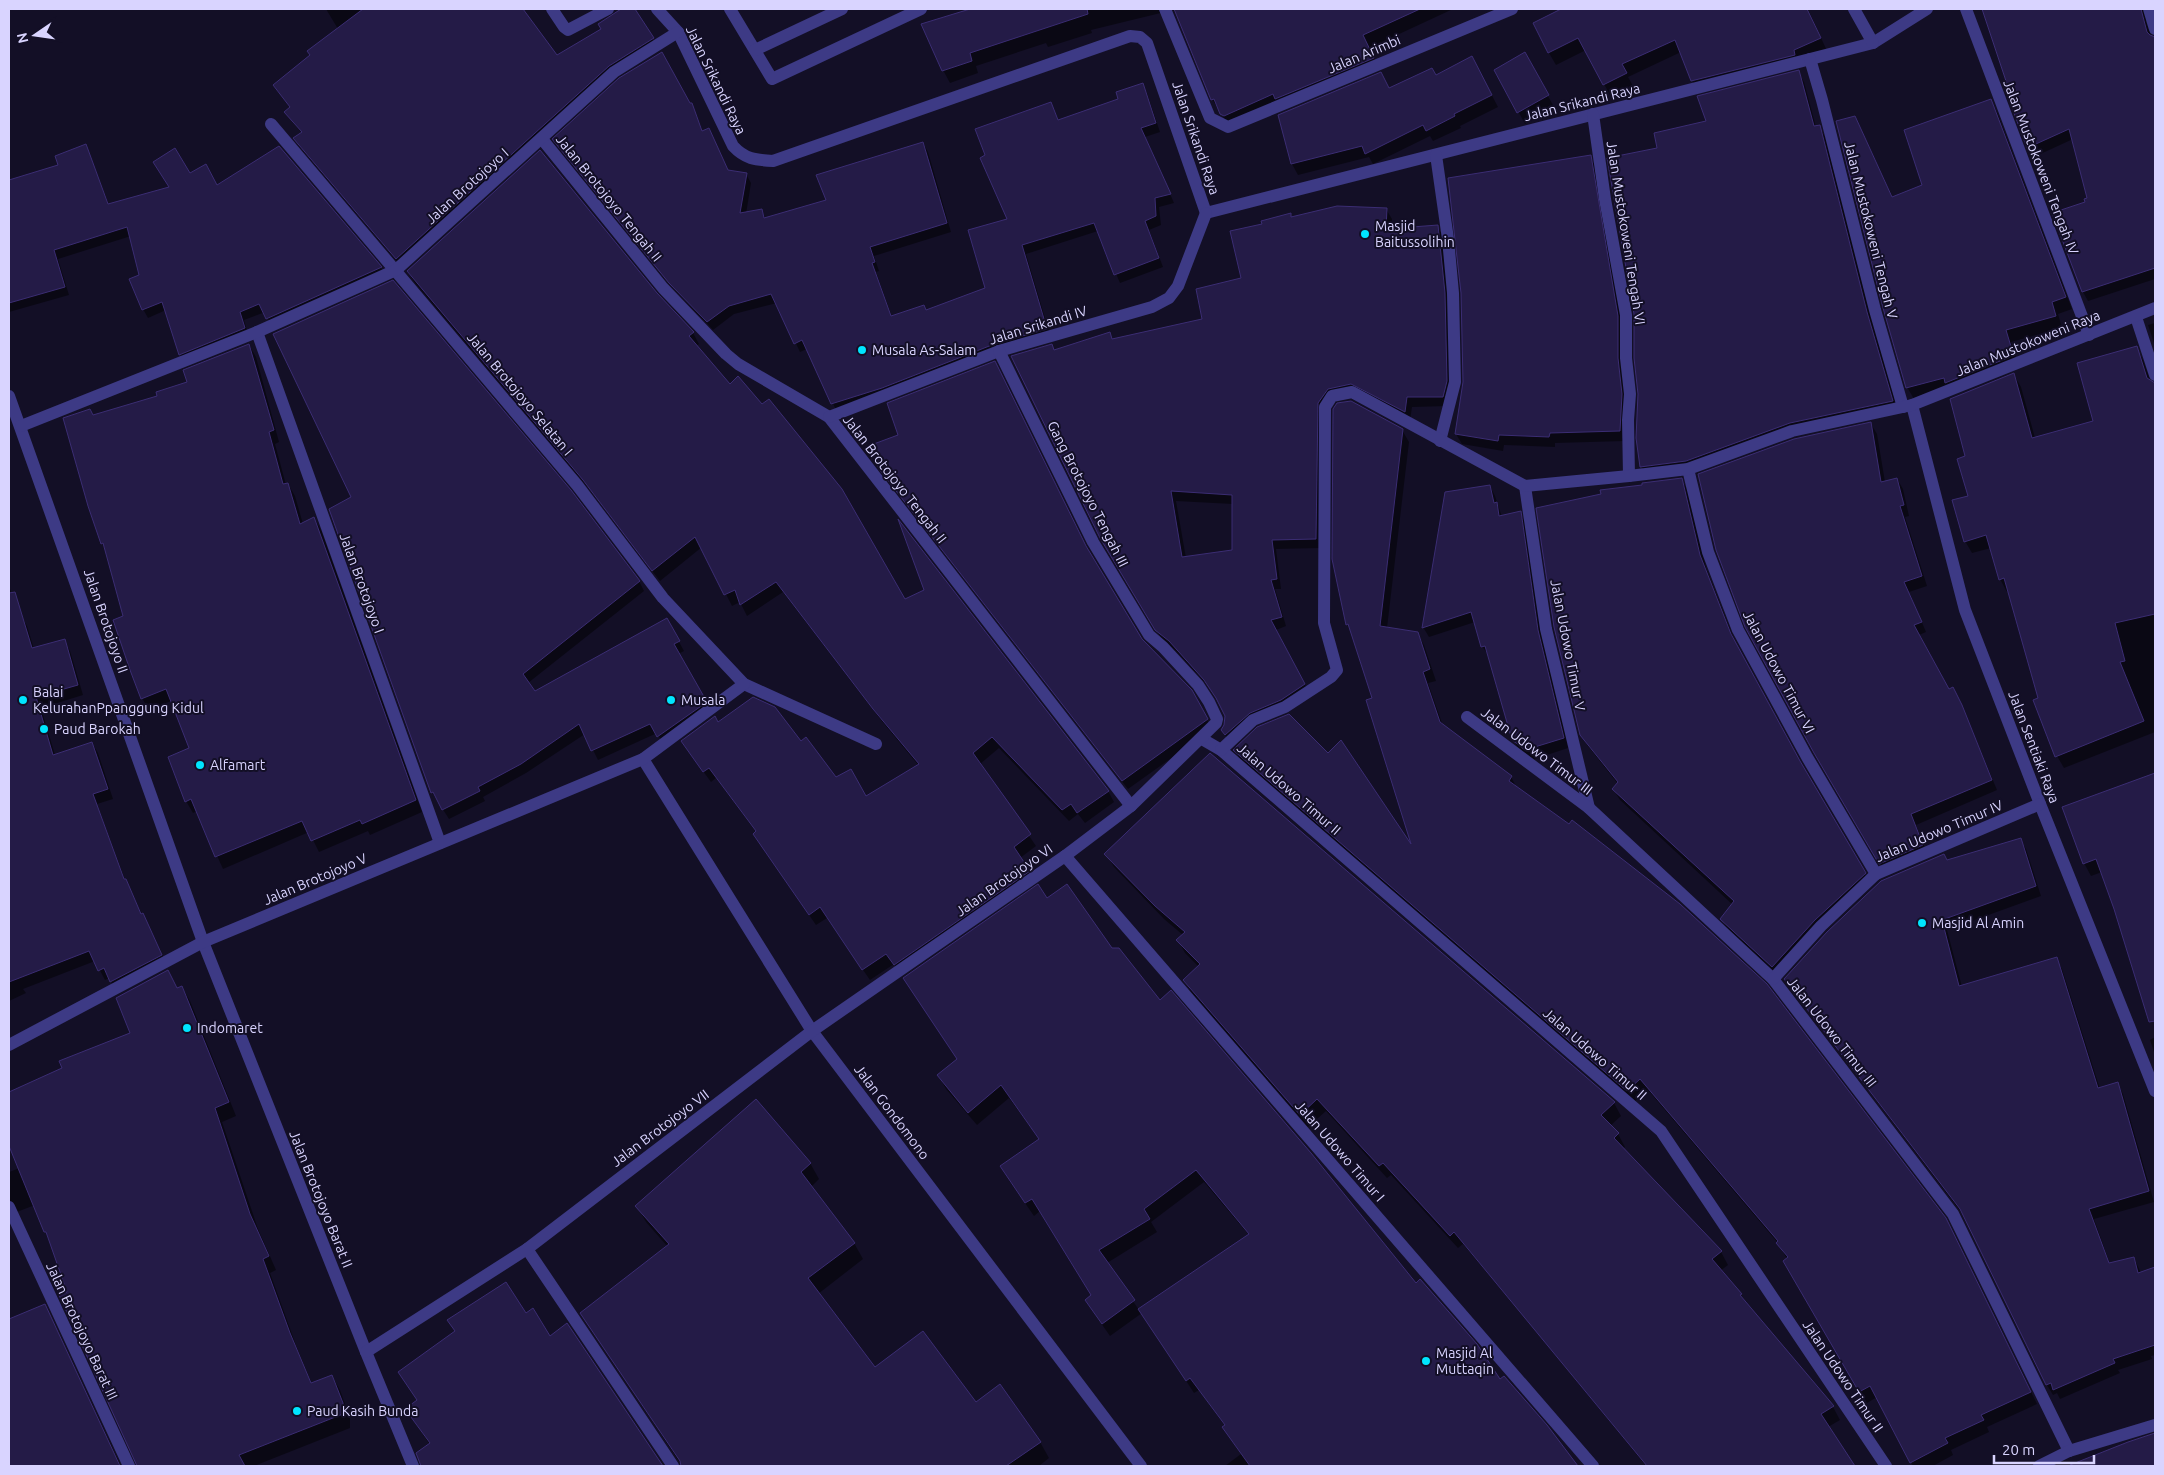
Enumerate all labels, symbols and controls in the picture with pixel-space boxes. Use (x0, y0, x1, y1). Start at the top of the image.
north arrow (10, 10, 60, 60)
street label: Jalan Srikandi Raya (683, 23, 749, 137)
text: N (13, 31, 31, 45)
street label: Jalan Arimbi (1325, 31, 1403, 77)
street label: Jalan Mustokoweni Tengah IV (2000, 77, 2082, 257)
street label: Jalan Srikandi Raya (1169, 79, 1223, 197)
street label: Jalan Srikandi Raya (1522, 80, 1642, 124)
street label: Jalan Brotojoyo Tengah II (553, 131, 665, 265)
street label: Jalan Mustokoweni Tengah VI (1604, 140, 1648, 326)
street label: Jalan Mustokoweni Tengah V (1841, 140, 1901, 321)
street label: Jalan Brotojoyo I (422, 145, 512, 227)
place label: Masjid Baitussolihin (1375, 218, 1455, 250)
marker: Masjid Baitussolihin (1359, 228, 1371, 240)
street label: Jalan Srikandi IV (987, 302, 1089, 348)
street label: Jalan Mustokoweni Raya (1954, 307, 2102, 379)
street label: Jalan Brotojoyo Selatan I (464, 329, 576, 459)
place label: Musala As-Salam (872, 342, 976, 358)
marker: Musala As-Salam (856, 344, 868, 356)
street label: Jalan Brotojoyo Tengah II (840, 412, 950, 546)
street label: Gang Brotojoyo Tengah III (1044, 418, 1132, 570)
street label: Jalan Brotojoyo I (336, 531, 388, 635)
street label: Jalan Brotojoyo II (81, 567, 131, 675)
street label: Jalan Udowo Timur V (1547, 578, 1589, 712)
street label: Jalan Udowo Timur VI (1740, 608, 1818, 736)
place label: Balai KelurahanPpanggung Kidul (33, 684, 204, 716)
street label: Jalan Sentiaki Raya (2005, 689, 2063, 805)
place label: Musala (681, 692, 725, 708)
marker: Balai KelurahanPpanggung Kidul (17, 694, 29, 706)
marker: Musala (665, 694, 677, 706)
street label: Jalan Udowo Timur III (1478, 704, 1596, 798)
place label: Paud Barokah (54, 721, 141, 737)
marker: Paud Barokah (38, 723, 50, 735)
street label: Jalan Udowo Timur II (1234, 740, 1344, 838)
place label: Alfamart (210, 757, 266, 773)
marker: Alfamart (194, 759, 206, 771)
street label: Jalan Udowo Timur IV (1873, 797, 2005, 865)
street label: Jalan Brotojoyo VI (953, 841, 1055, 919)
street label: Jalan Brotojoyo V (261, 850, 369, 908)
place label: Masjid Al Amin (1932, 915, 2024, 931)
marker: Masjid Al Amin (1916, 917, 1928, 929)
street label: Jalan Udowo Timur III (1784, 974, 1880, 1090)
street label: Jalan Udowo Timur II (1540, 1005, 1650, 1103)
place label: Indomaret (197, 1020, 263, 1036)
marker: Indomaret (181, 1022, 193, 1034)
street label: Jalan Gondomono (851, 1061, 933, 1163)
street label: Jalan Brotojoyo VII (608, 1086, 712, 1170)
street label: Jalan Udowo Timur I (1292, 1097, 1388, 1205)
street label: Jalan Brotojoyo Barat II (286, 1128, 356, 1270)
street label: Jalan Brotojoyo Barat III (43, 1260, 121, 1402)
street label: Jalan Udowo Timur II (1800, 1317, 1886, 1435)
place label: Masjid Al Muttaqin (1436, 1345, 1494, 1377)
marker: Masjid Al Muttaqin (1420, 1355, 1432, 1367)
place label: Paud Kasih Bunda (307, 1403, 418, 1419)
marker: Paud Kasih Bunda (291, 1405, 303, 1417)
scale bar (1994, 1432, 2094, 1464)
text: 20 m (2002, 1441, 2035, 1458)

